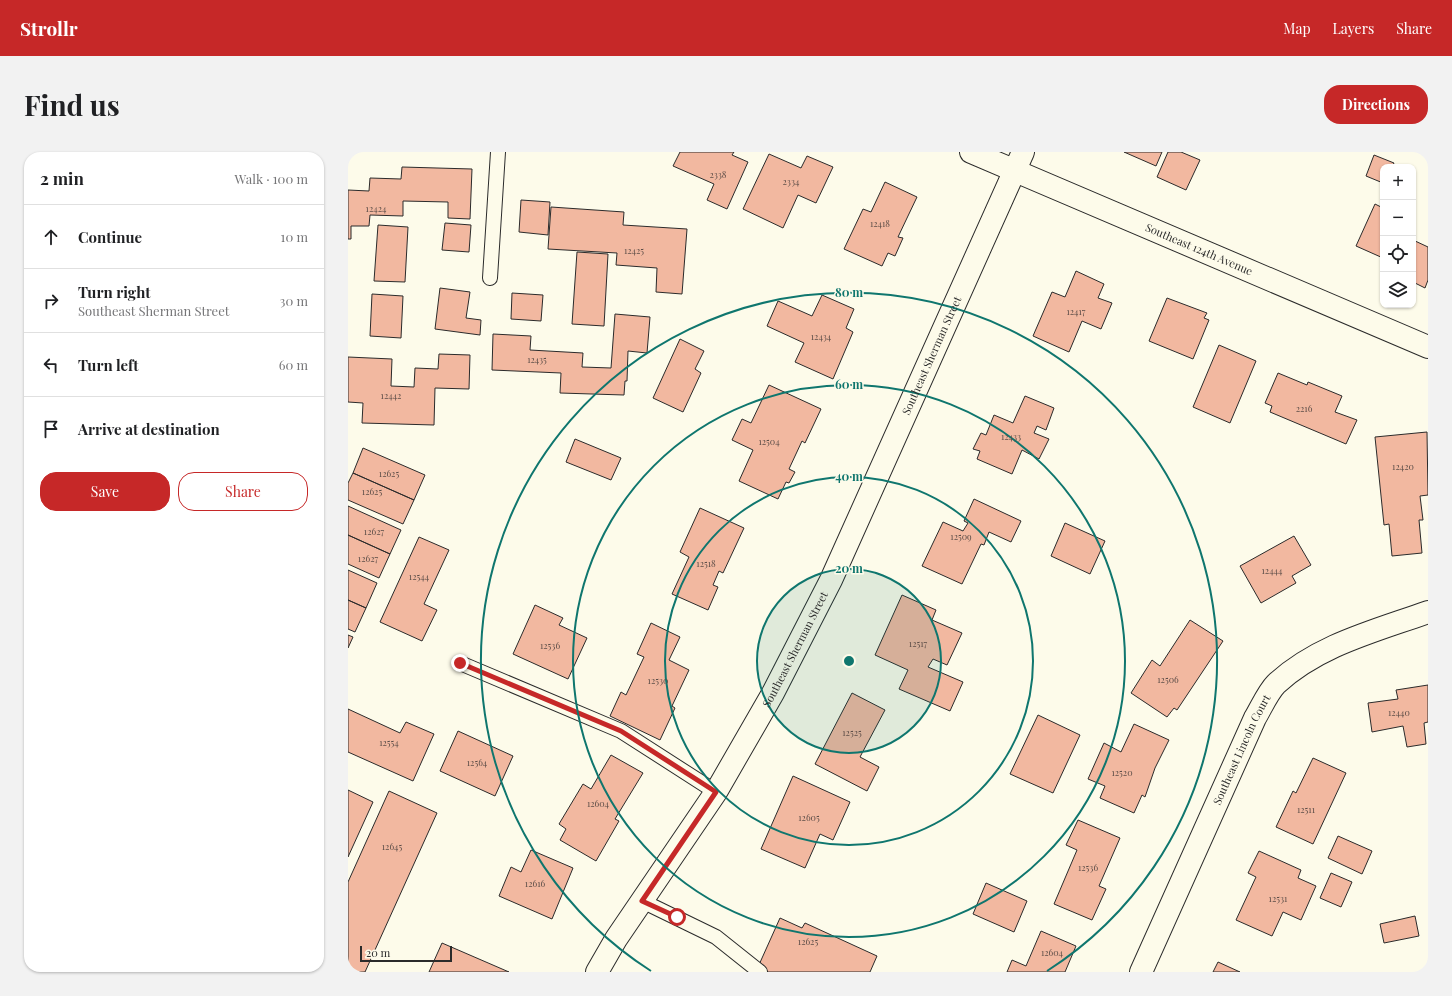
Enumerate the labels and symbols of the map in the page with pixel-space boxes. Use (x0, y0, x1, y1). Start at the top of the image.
house number: 2338 (709, 168, 727, 180)
house number: 2334 (783, 175, 800, 187)
house number: 12424 (366, 202, 387, 214)
house number: 12418 (870, 217, 890, 229)
street label: Southeast 124th Avenue (1143, 219, 1256, 279)
house number: 12425 (624, 244, 644, 256)
text: 80 m (835, 284, 863, 300)
street label: Southeast Sherman Street (898, 294, 964, 417)
house number: 12417 (1066, 305, 1086, 317)
house number: 12434 (811, 330, 832, 342)
house number: 12435 (527, 353, 547, 365)
text: 60 m (835, 376, 863, 392)
house number: 12442 (381, 389, 401, 401)
house number: 2216 (1296, 402, 1313, 414)
house number: 12433 (1001, 430, 1021, 442)
house number: 12504 (758, 435, 780, 447)
house number: 12420 (1392, 460, 1414, 472)
house number: 12625 (379, 467, 399, 479)
text: 40 m (835, 468, 863, 484)
house number: 12625 (362, 485, 382, 497)
house number: 12627 (364, 525, 384, 537)
house number: 12509 (950, 530, 972, 542)
house number: 12627 (358, 552, 378, 564)
house number: 12518 (696, 557, 716, 569)
text: 20 m (835, 560, 863, 576)
house number: 12444 (1262, 564, 1283, 576)
house number: 12544 (409, 570, 430, 582)
street label: Southeast Sherman Street (758, 589, 831, 710)
house number: 12517 (909, 637, 928, 649)
house number: 12536 (540, 639, 560, 651)
route end (451, 654, 469, 672)
centre of rings (842, 654, 856, 668)
house number: 12506 (1157, 673, 1179, 685)
house number: 12530 (648, 674, 668, 686)
street label: Southeast Lincoln Court (1209, 691, 1274, 807)
house number: 12440 (1388, 706, 1410, 718)
house number: 12525 (842, 726, 862, 738)
house number: 12554 (379, 736, 399, 748)
house number: 12564 (467, 756, 488, 768)
house number: 12520 (1111, 766, 1133, 778)
house number: 12604 (587, 797, 610, 809)
house number: 12511 (1297, 803, 1316, 815)
house number: 12605 (798, 811, 820, 823)
house number: 12645 (382, 840, 402, 852)
house number: 12536 (1078, 861, 1098, 873)
house number: 12616 (525, 877, 545, 889)
house number: 12531 (1269, 892, 1288, 904)
route start (668, 908, 686, 926)
house number: 12625 (798, 935, 818, 947)
scale bar (360, 944, 452, 963)
house number: 12604 (1041, 946, 1064, 958)

